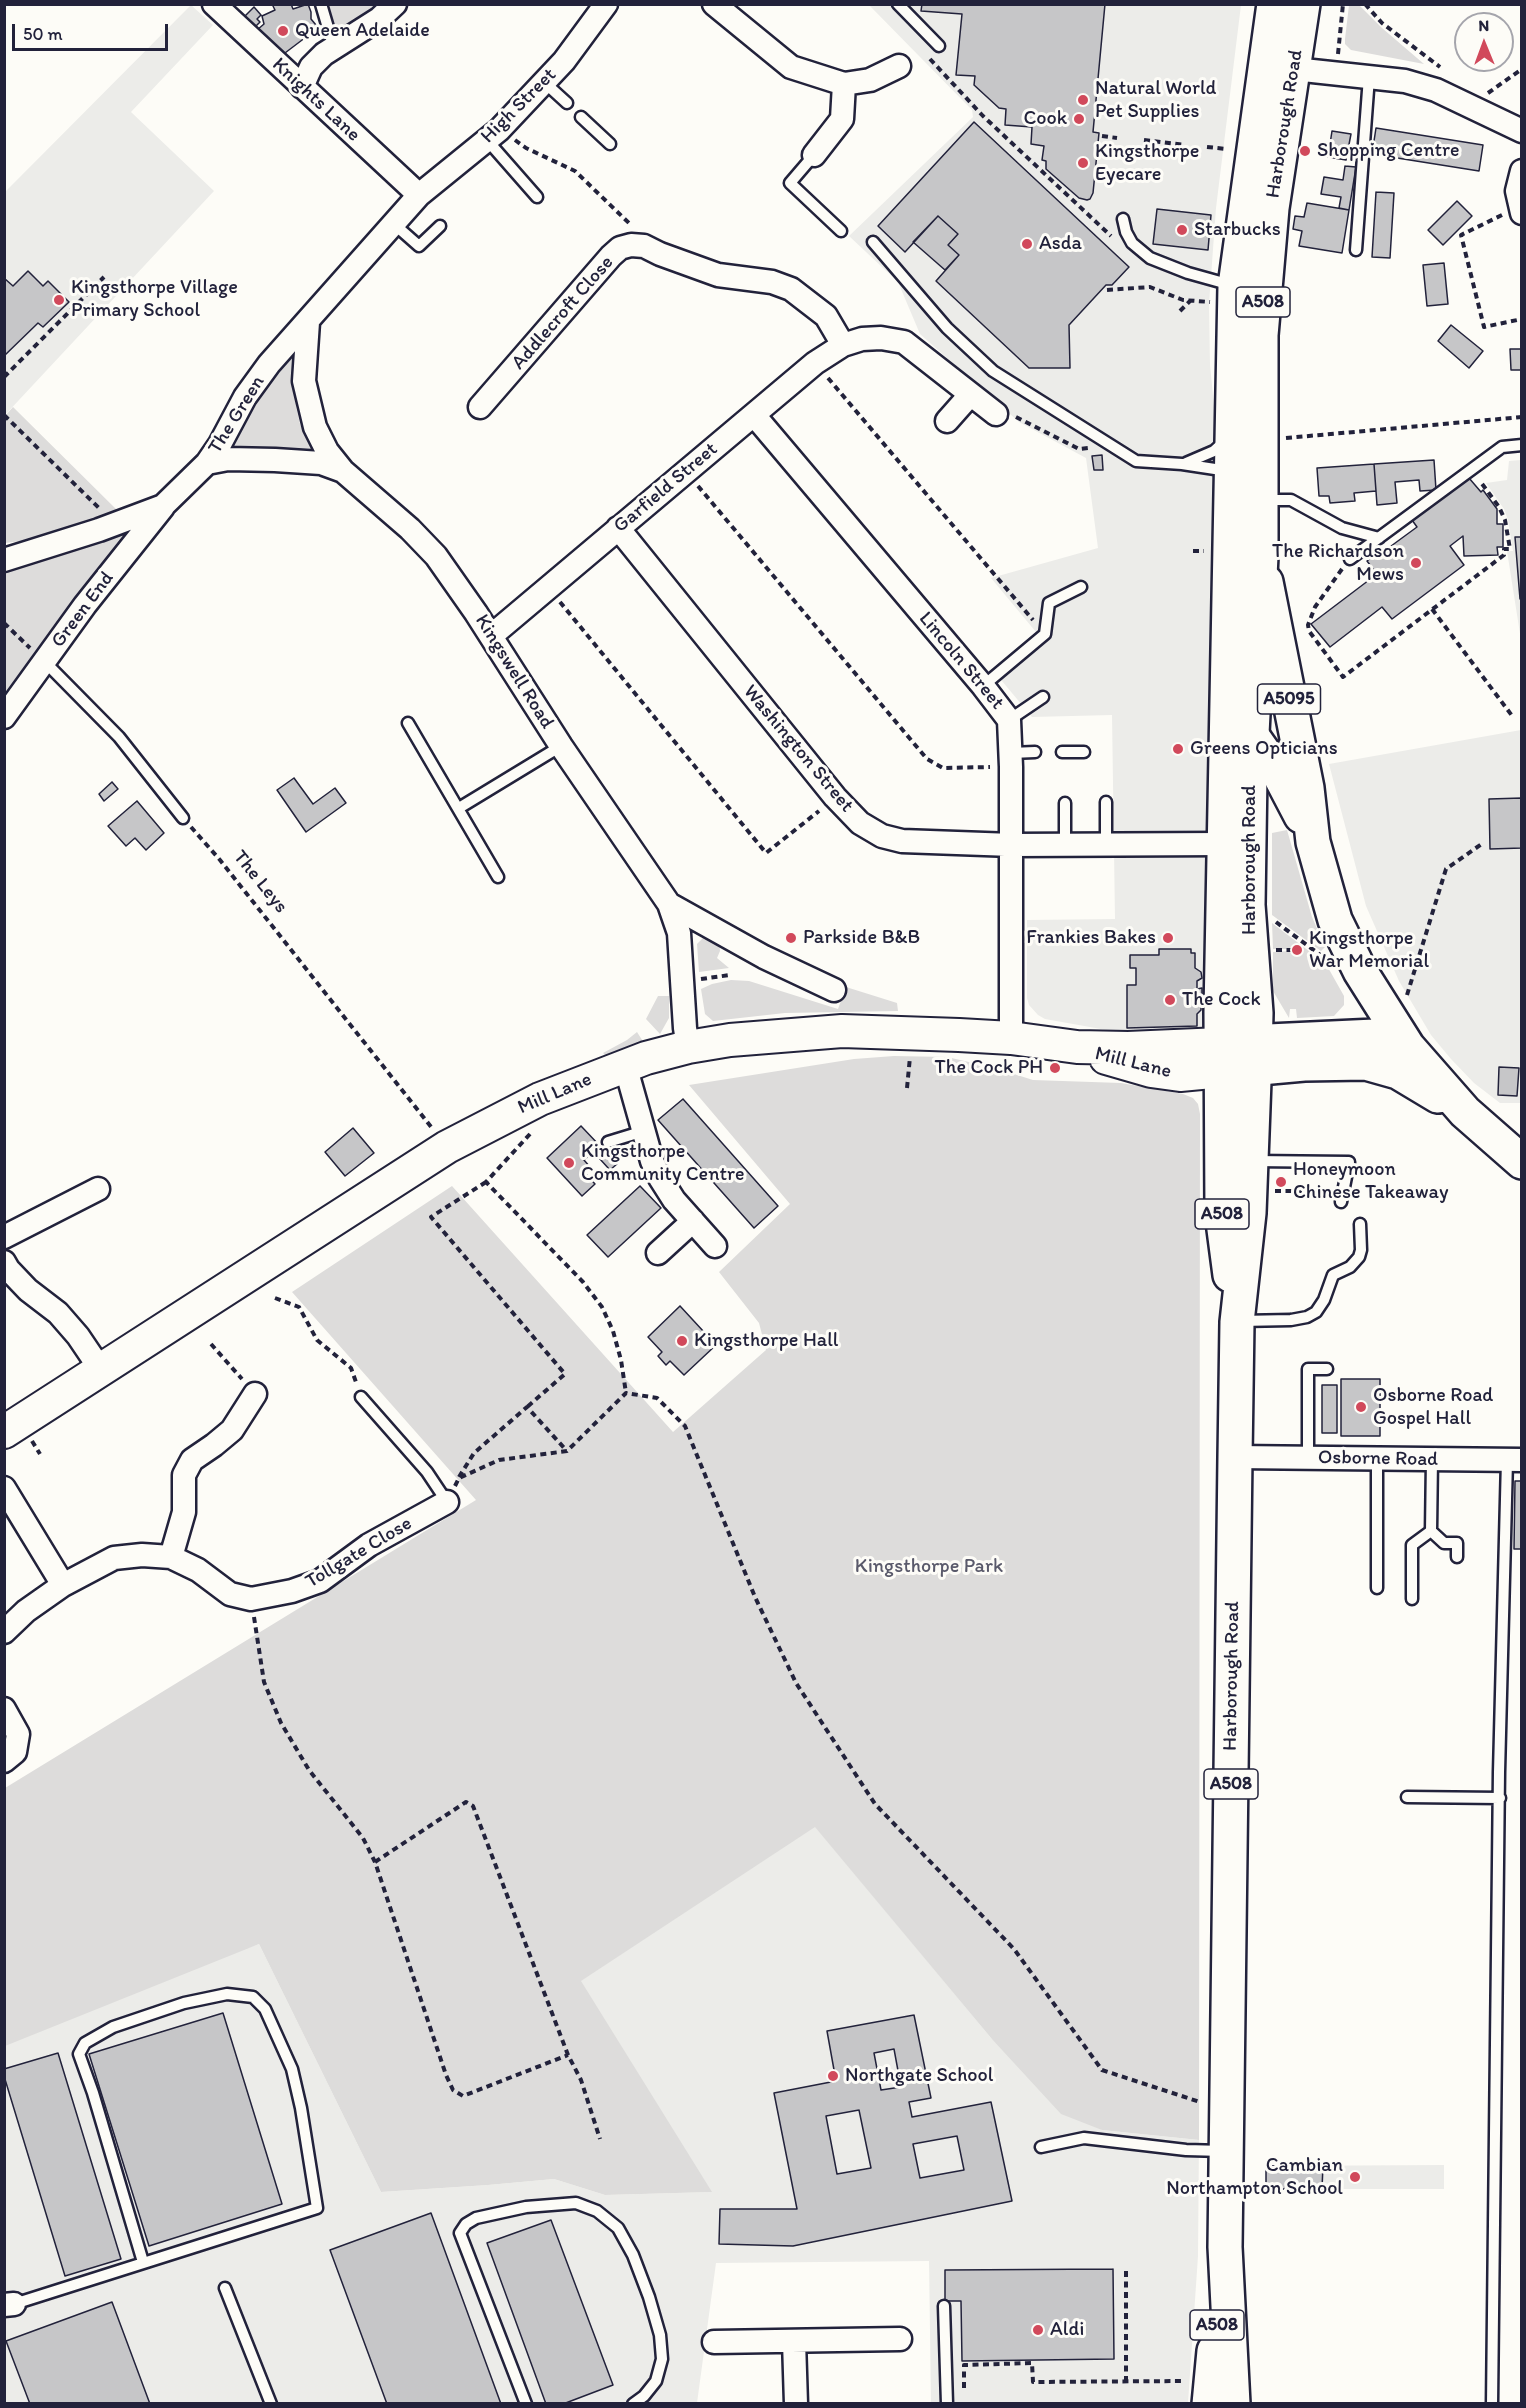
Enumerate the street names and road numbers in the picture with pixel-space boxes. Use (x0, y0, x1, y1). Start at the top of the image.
street label: Harborough Road (1261, 48, 1309, 200)
street label: Knights Lane (267, 53, 365, 147)
street label: High Street (476, 63, 562, 149)
street label: Addlecroft Close (507, 251, 619, 375)
road number: A508 (1236, 287, 1290, 317)
street label: The Green (204, 372, 270, 458)
street label: Garfield Street (609, 438, 723, 538)
street label: Green End (47, 567, 119, 653)
street label: Lincoln Street (913, 607, 1009, 715)
street label: Kingswell Road (469, 610, 559, 734)
street label: Washington Street (738, 680, 858, 818)
road number: A5095 (1258, 684, 1320, 714)
street label: Harborough Road (1238, 785, 1262, 935)
street label: The Leys (227, 846, 293, 918)
street label: Mill Lane (1092, 1042, 1174, 1084)
street label: Mill Lane (514, 1068, 596, 1120)
road number: A508 (1195, 1199, 1249, 1229)
street label: Osborne Road (1318, 1446, 1438, 1472)
street label: Tollgate Close (302, 1512, 416, 1594)
street label: Harborough Road (1219, 1601, 1245, 1751)
road number: A508 (1204, 1769, 1258, 1799)
road number: A508 (1190, 2310, 1244, 2340)

